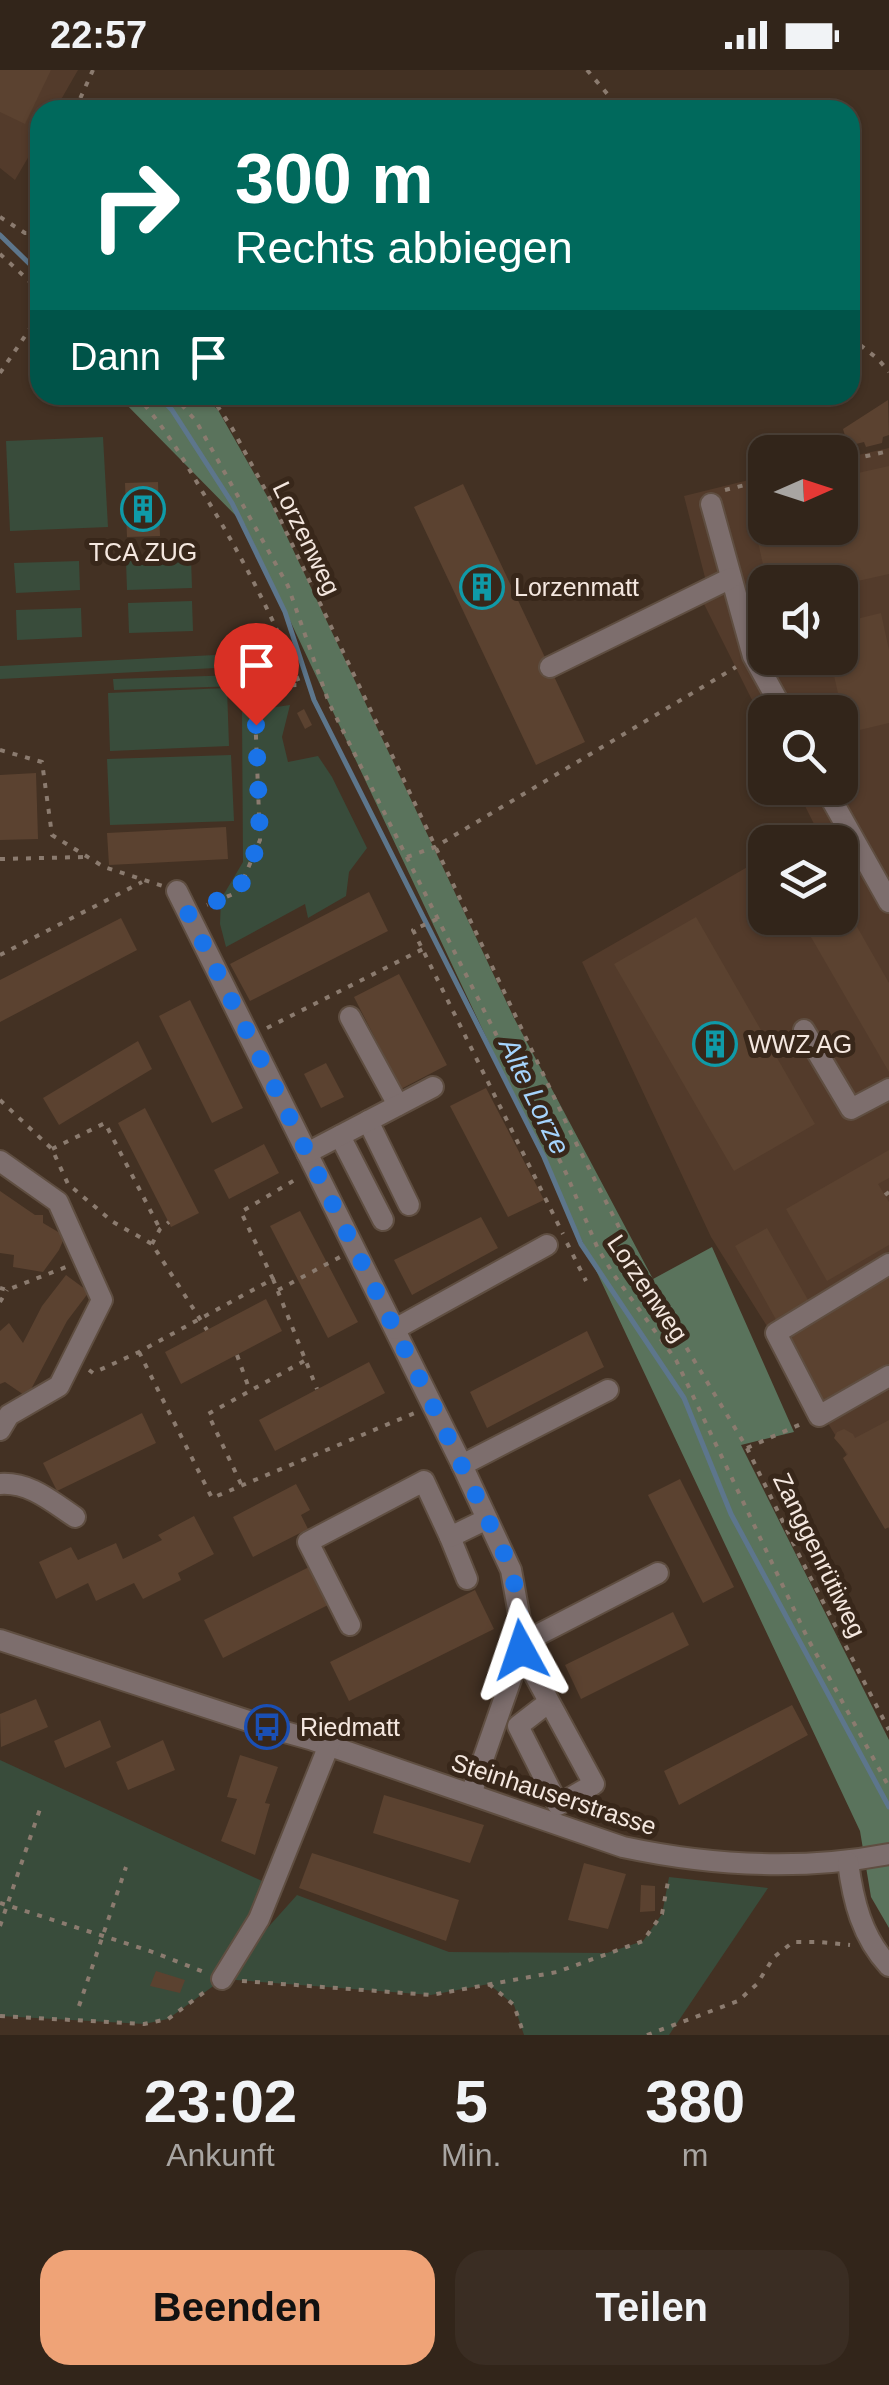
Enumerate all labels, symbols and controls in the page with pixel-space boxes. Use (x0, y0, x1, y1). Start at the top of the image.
text: 22:57 (50, 14, 147, 56)
icon: right (70, 140, 200, 270)
text: 300 m (235, 140, 433, 218)
text: Rechts abbiegen (235, 222, 573, 273)
icon: arrive (181, 330, 236, 385)
text: Dann (70, 336, 161, 378)
north arrow (748, 435, 858, 545)
map controls (748, 435, 858, 935)
street label: Lorzenweg (268, 477, 346, 599)
building icon: TCA ZUG (120, 486, 166, 532)
place label: TCA ZUG (89, 538, 197, 566)
building icon: Lorzenmatt (459, 564, 505, 610)
button: sound (748, 565, 858, 675)
place label: Lorzenmatt (514, 573, 639, 601)
pin (214, 623, 299, 726)
icon: arrive (229, 638, 284, 693)
button: search (748, 695, 858, 805)
button: layers (748, 825, 858, 935)
building icon: WWZ AG (692, 1021, 738, 1067)
place label: WWZ AG (748, 1030, 852, 1058)
water label: Alte Lorze (492, 1031, 576, 1160)
street label: Lorzenweg (602, 1229, 694, 1347)
street label: Zanggenrütiweg (768, 1468, 872, 1642)
position arrow (469, 1598, 573, 1702)
bus stop icon: Riedmatt (244, 1704, 290, 1750)
place label: Riedmatt (300, 1713, 400, 1741)
street label: Steinhauserstrasse (448, 1748, 660, 1840)
text: 23:02 (144, 2068, 297, 2135)
text: 5 (454, 2068, 488, 2135)
text: 380 (645, 2068, 745, 2135)
text: Ankunft (166, 2137, 275, 2173)
text: Min. (441, 2137, 501, 2173)
text: m (682, 2137, 709, 2173)
button: Beenden (40, 2250, 435, 2365)
button: Teilen (455, 2250, 849, 2365)

